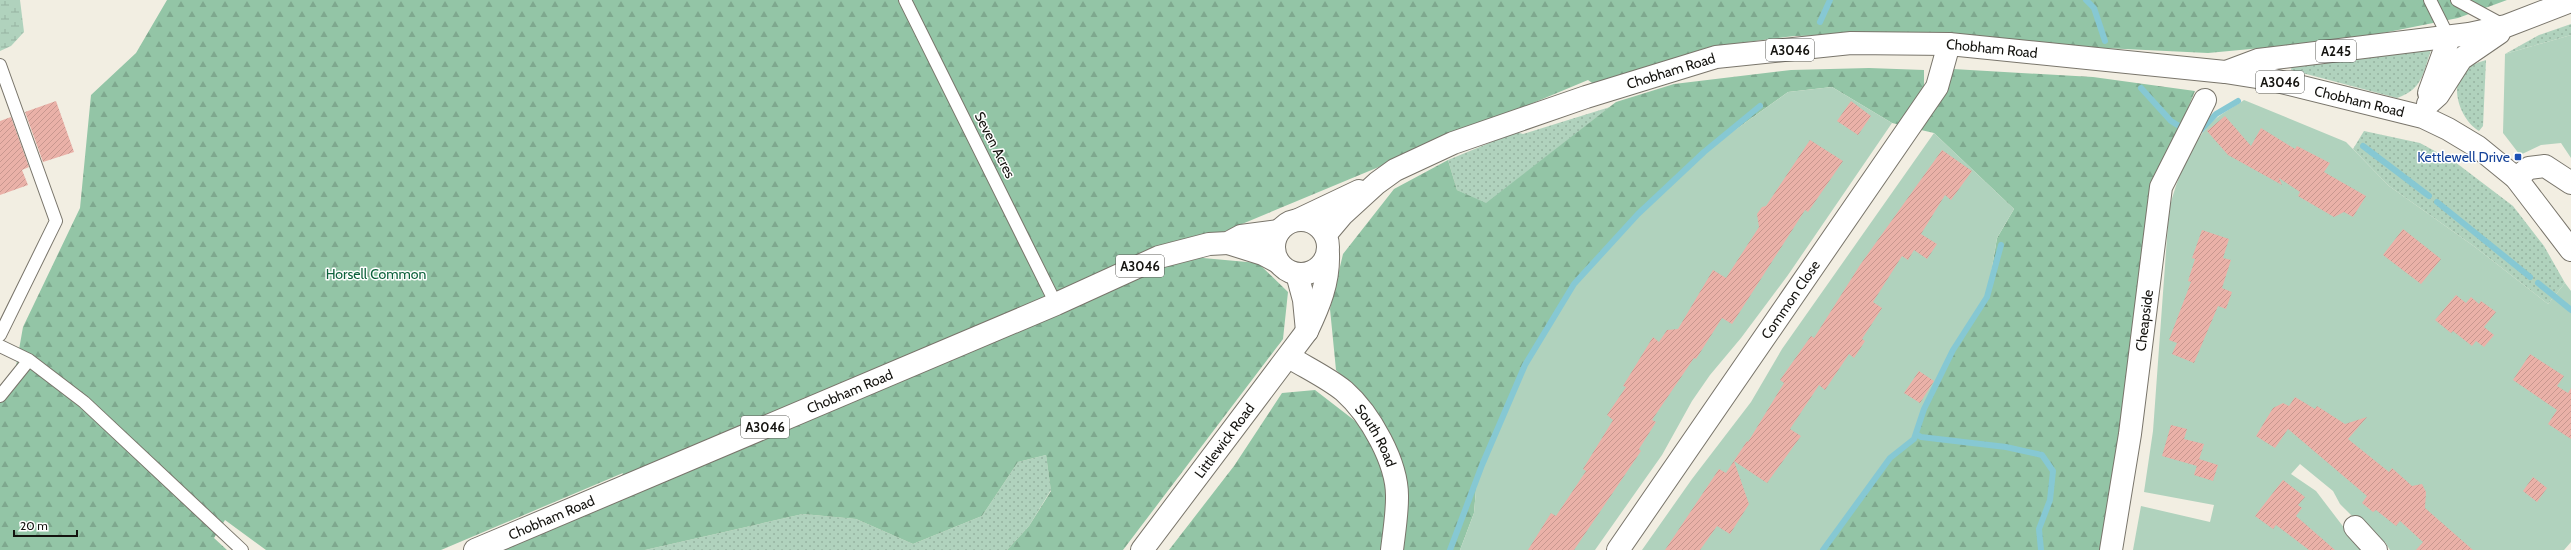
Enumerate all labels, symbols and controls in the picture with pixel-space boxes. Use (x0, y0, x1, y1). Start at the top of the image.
street label: Chobham Road (1945, 35, 2038, 62)
road number: A3046 (1766, 39, 1814, 61)
road number: A245 (2316, 40, 2356, 62)
street label: Chobham Road (1624, 49, 1717, 93)
road number: A3046 (2256, 71, 2304, 93)
street label: Chobham Road (2313, 82, 2406, 121)
street label: Seven Acres (971, 109, 1020, 181)
place label: Kettlewell Drive (2417, 148, 2510, 166)
marker: Kettlewell Drive (2513, 152, 2523, 162)
road number: A3046 (1116, 255, 1164, 277)
street label: Common Close (1757, 257, 1824, 343)
park label: Horsell Common (326, 265, 427, 283)
street label: Cheapside (2131, 289, 2157, 352)
street label: Chobham Road (804, 365, 896, 418)
street label: Littlewick Road (1190, 400, 1258, 482)
street label: South Road (1351, 400, 1400, 469)
road number: A3046 (741, 416, 789, 438)
street label: Chobham Road (506, 491, 597, 544)
scale bar (14, 512, 77, 538)
text: 20 m (20, 518, 48, 533)

